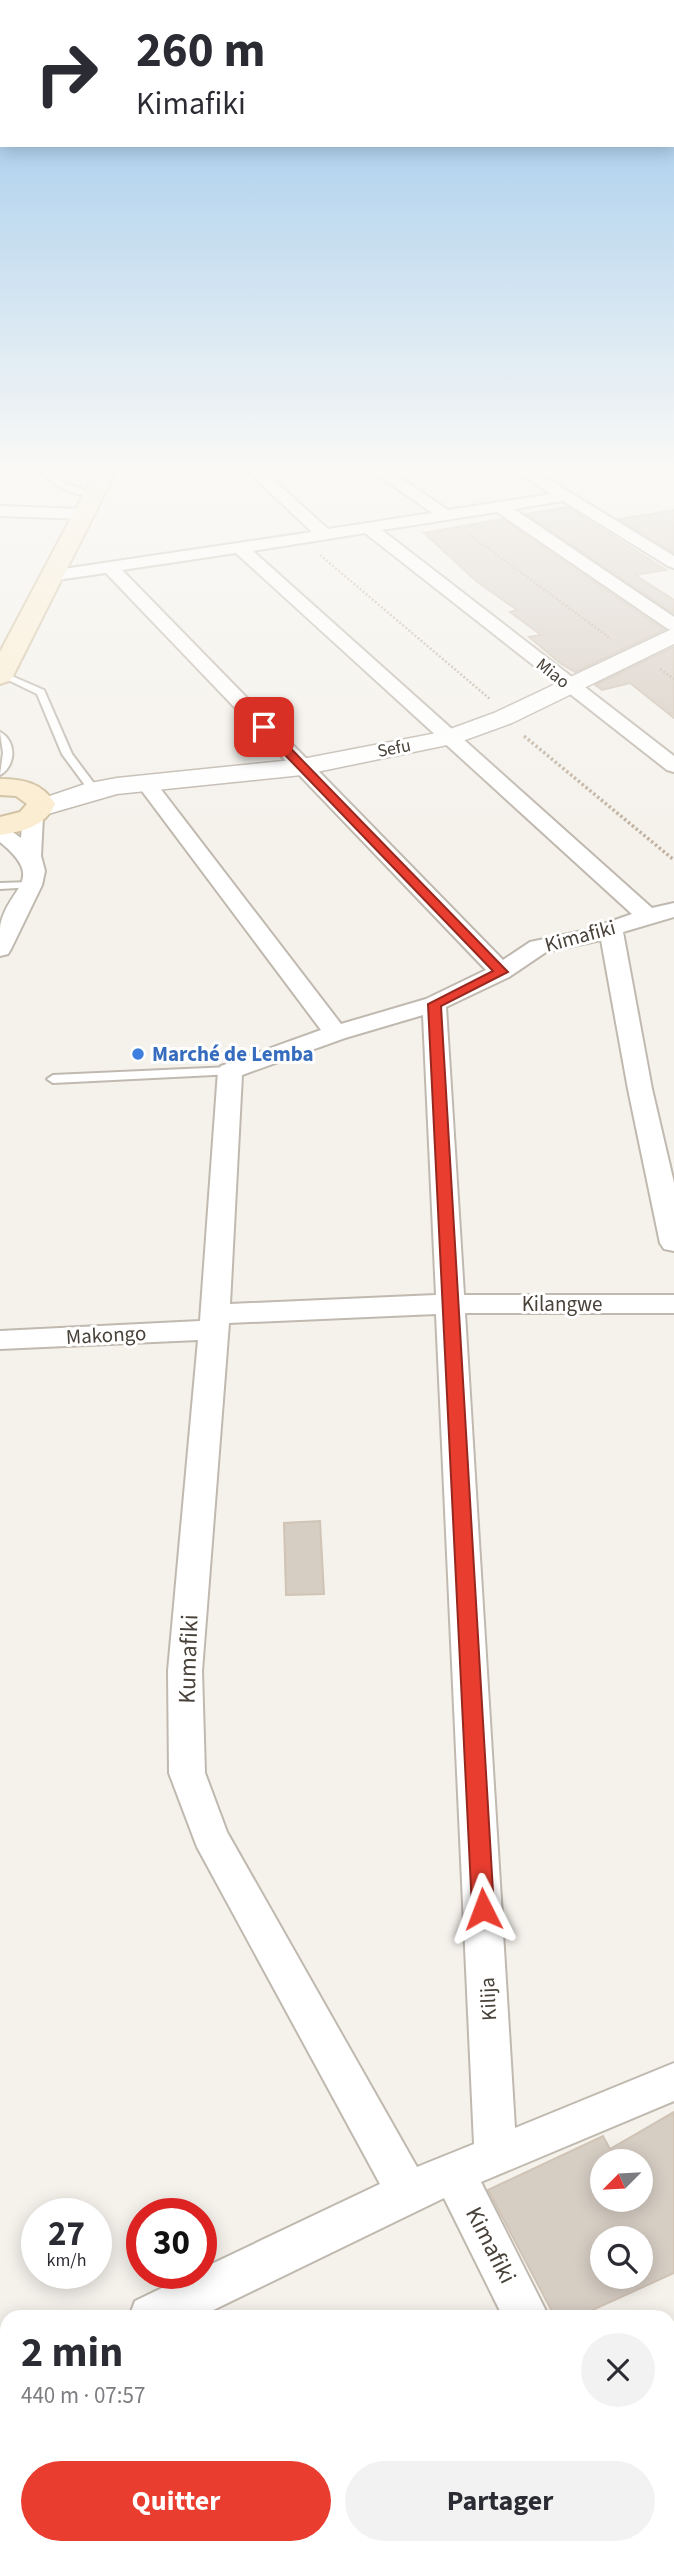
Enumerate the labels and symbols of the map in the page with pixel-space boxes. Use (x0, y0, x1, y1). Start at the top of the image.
street label: Miao (531, 652, 575, 694)
pin (234, 697, 294, 757)
street label: Sefu (375, 733, 413, 764)
street label: Kimafiki (541, 912, 619, 960)
place label: Marché de Lemba (152, 1039, 314, 1069)
marker: Marché de Lemba (130, 1046, 146, 1062)
street label: Kilangwe (522, 1289, 602, 1319)
street label: Makongo (65, 1318, 147, 1352)
street label: Kumafiki (169, 1614, 208, 1704)
position arrow (446, 1872, 520, 1946)
street label: Kilija (472, 1976, 504, 2022)
north arrow (590, 2149, 653, 2212)
speed limit sign: 30 (126, 2198, 217, 2289)
street label: Kimafiki (456, 2201, 525, 2290)

